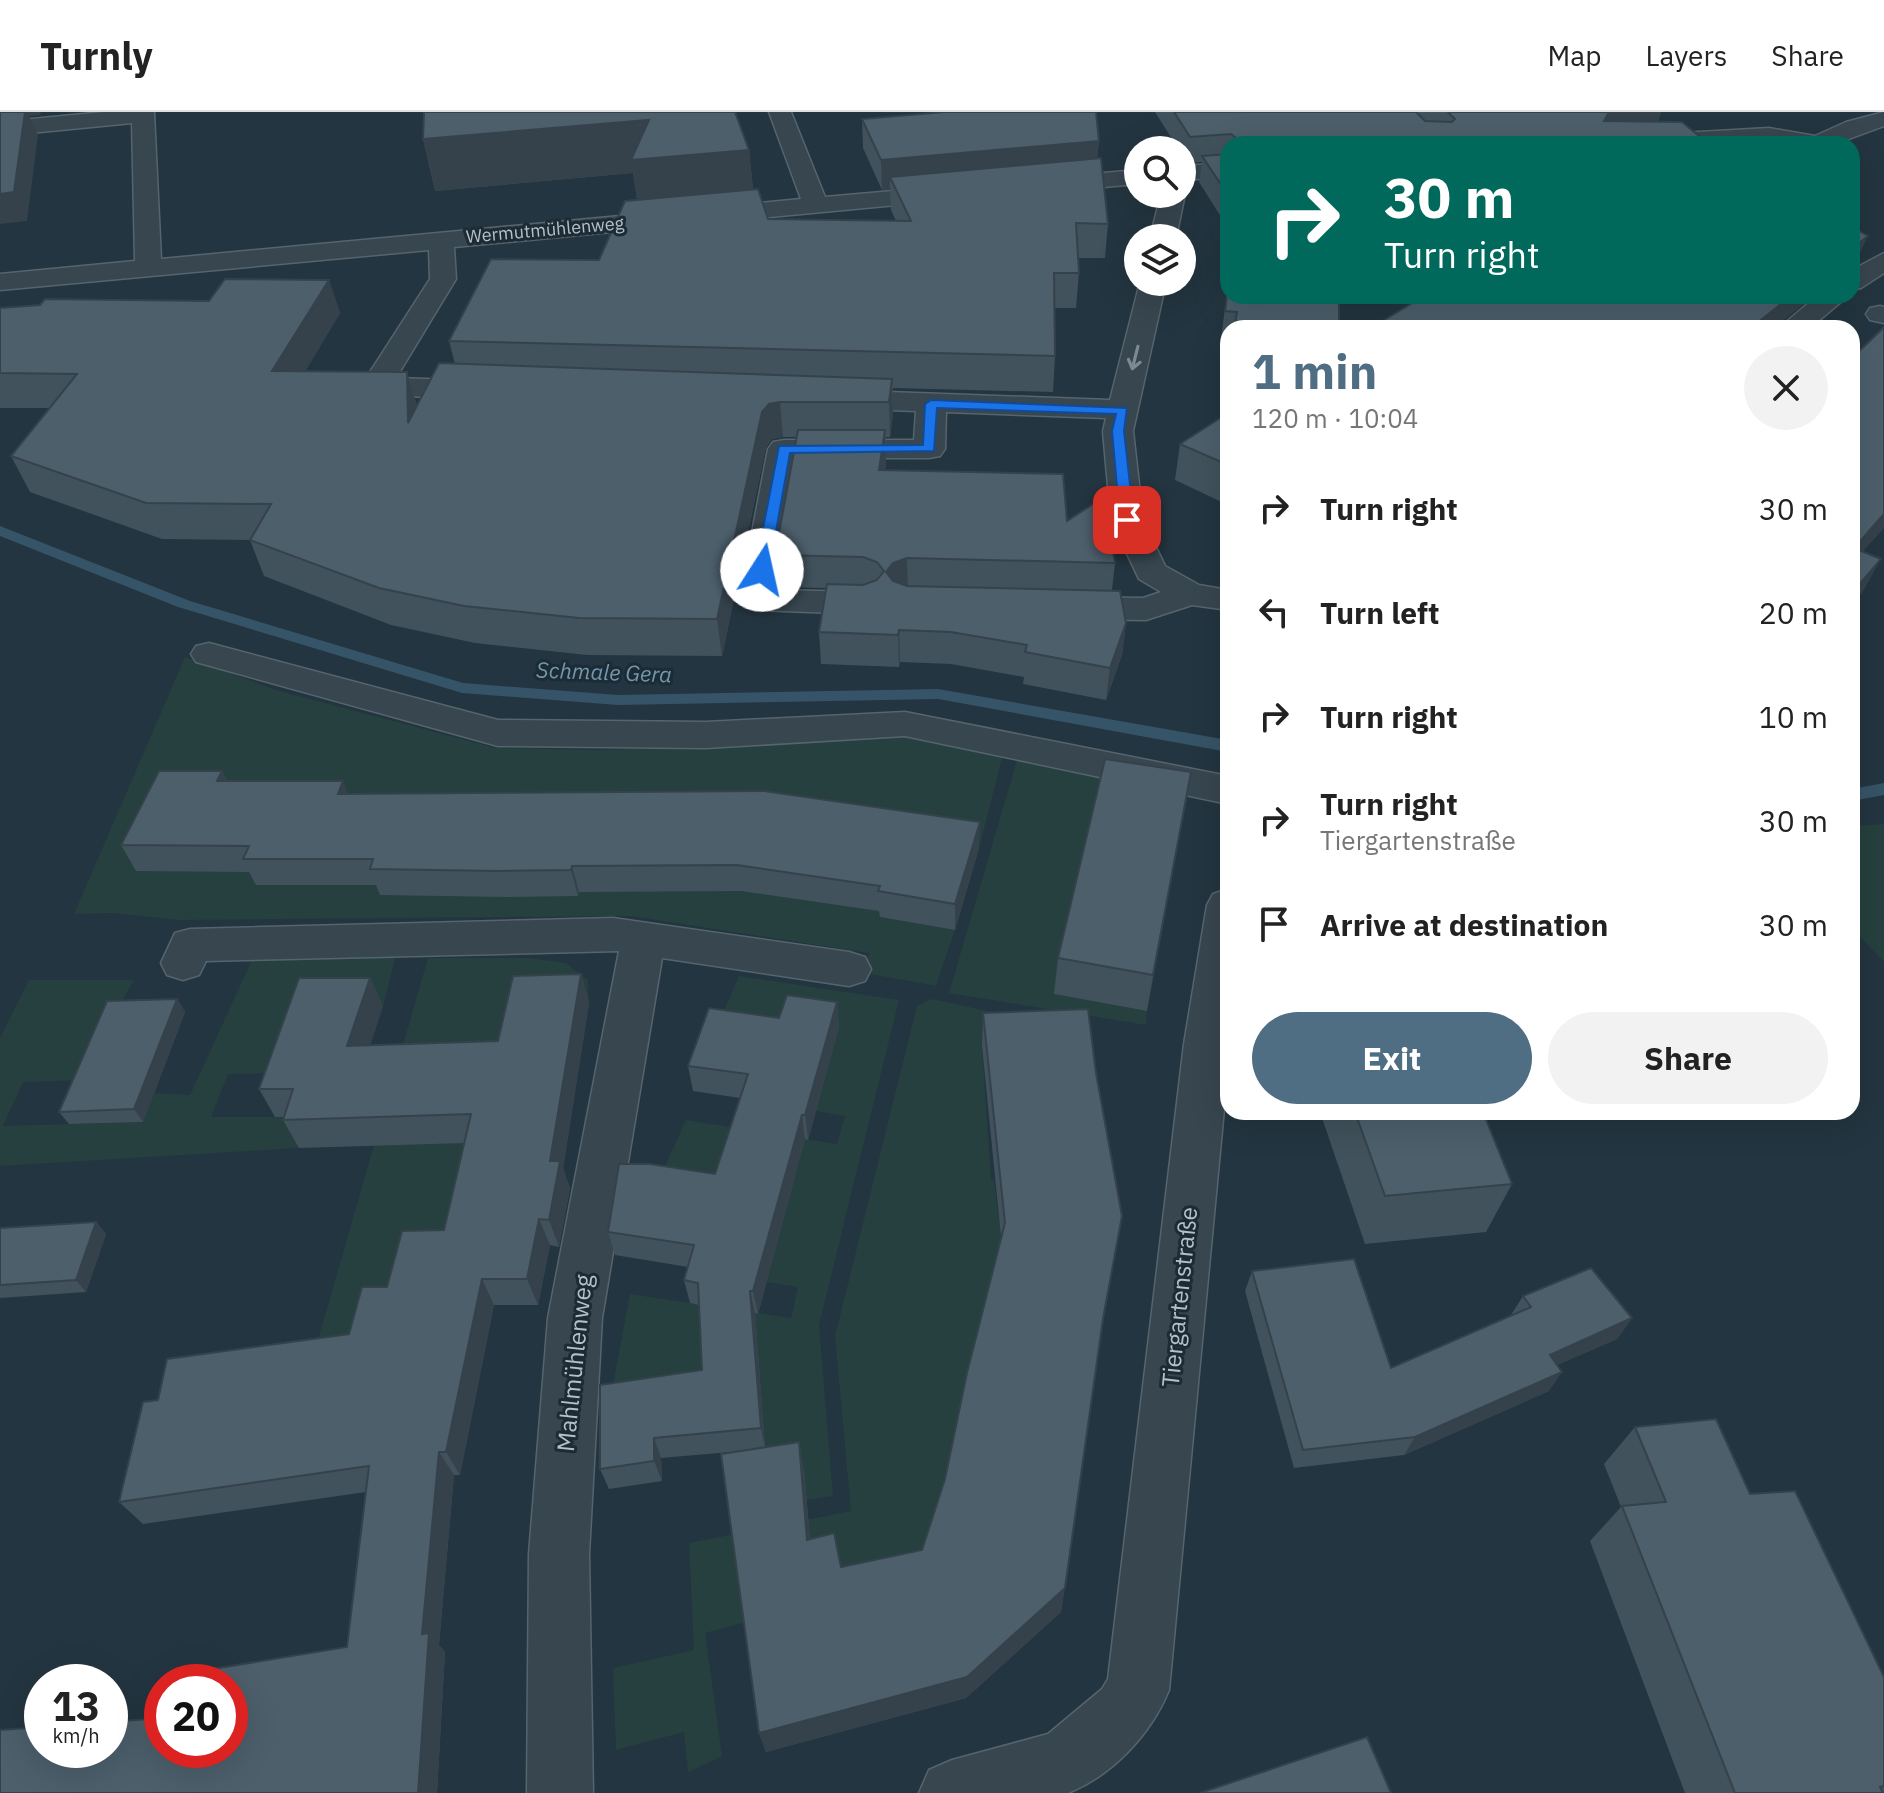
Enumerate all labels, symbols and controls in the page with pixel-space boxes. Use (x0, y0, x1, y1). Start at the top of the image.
text: Turnly (40, 31, 153, 80)
text: Map (1547, 37, 1601, 74)
text: Layers (1645, 37, 1727, 74)
text: Share (1771, 37, 1844, 74)
map controls (1124, 136, 1196, 296)
button: search (1124, 136, 1196, 208)
text: 30 m (1384, 161, 1514, 233)
icon: right (1252, 168, 1356, 272)
street label: Wermutmühlenweg (465, 211, 625, 248)
button: layers (1124, 224, 1196, 296)
text: Turn right (1384, 231, 1540, 278)
text: 1 min (1252, 340, 1377, 402)
one-way arrow (1127, 344, 1142, 370)
button: close (1744, 346, 1828, 430)
text: 120 m · 10:04 (1252, 401, 1418, 435)
pin (1093, 486, 1161, 554)
icon: right (1252, 486, 1296, 530)
text: Turn right (1320, 489, 1458, 528)
text: 30 m (1759, 489, 1828, 528)
icon: arrive (1105, 498, 1149, 542)
position arrow (720, 528, 804, 612)
icon: left (1252, 590, 1296, 634)
text: Turn left (1320, 593, 1439, 632)
text: 20 m (1759, 593, 1828, 632)
water label: Schmale Gera (536, 655, 672, 688)
icon: right (1252, 694, 1296, 738)
text: Turn right (1320, 697, 1458, 736)
text: 10 m (1759, 697, 1828, 736)
text: Turn right (1320, 784, 1458, 823)
icon: right (1252, 798, 1296, 842)
text: 30 m (1759, 801, 1828, 840)
text: Tiergartenstraße (1320, 823, 1516, 857)
icon: arrive (1252, 902, 1296, 946)
text: Arrive at destination (1320, 905, 1608, 944)
text: 30 m (1759, 905, 1828, 944)
button: Exit (1252, 1012, 1532, 1104)
button: Share (1548, 1012, 1828, 1104)
street label: Tiergartenstraße (1154, 1205, 1204, 1388)
street label: Mahlmühlenweg (549, 1272, 599, 1453)
speed limit sign: 20 (144, 1664, 248, 1768)
text: 13 (52, 1680, 100, 1732)
text: km/h (52, 1722, 100, 1749)

